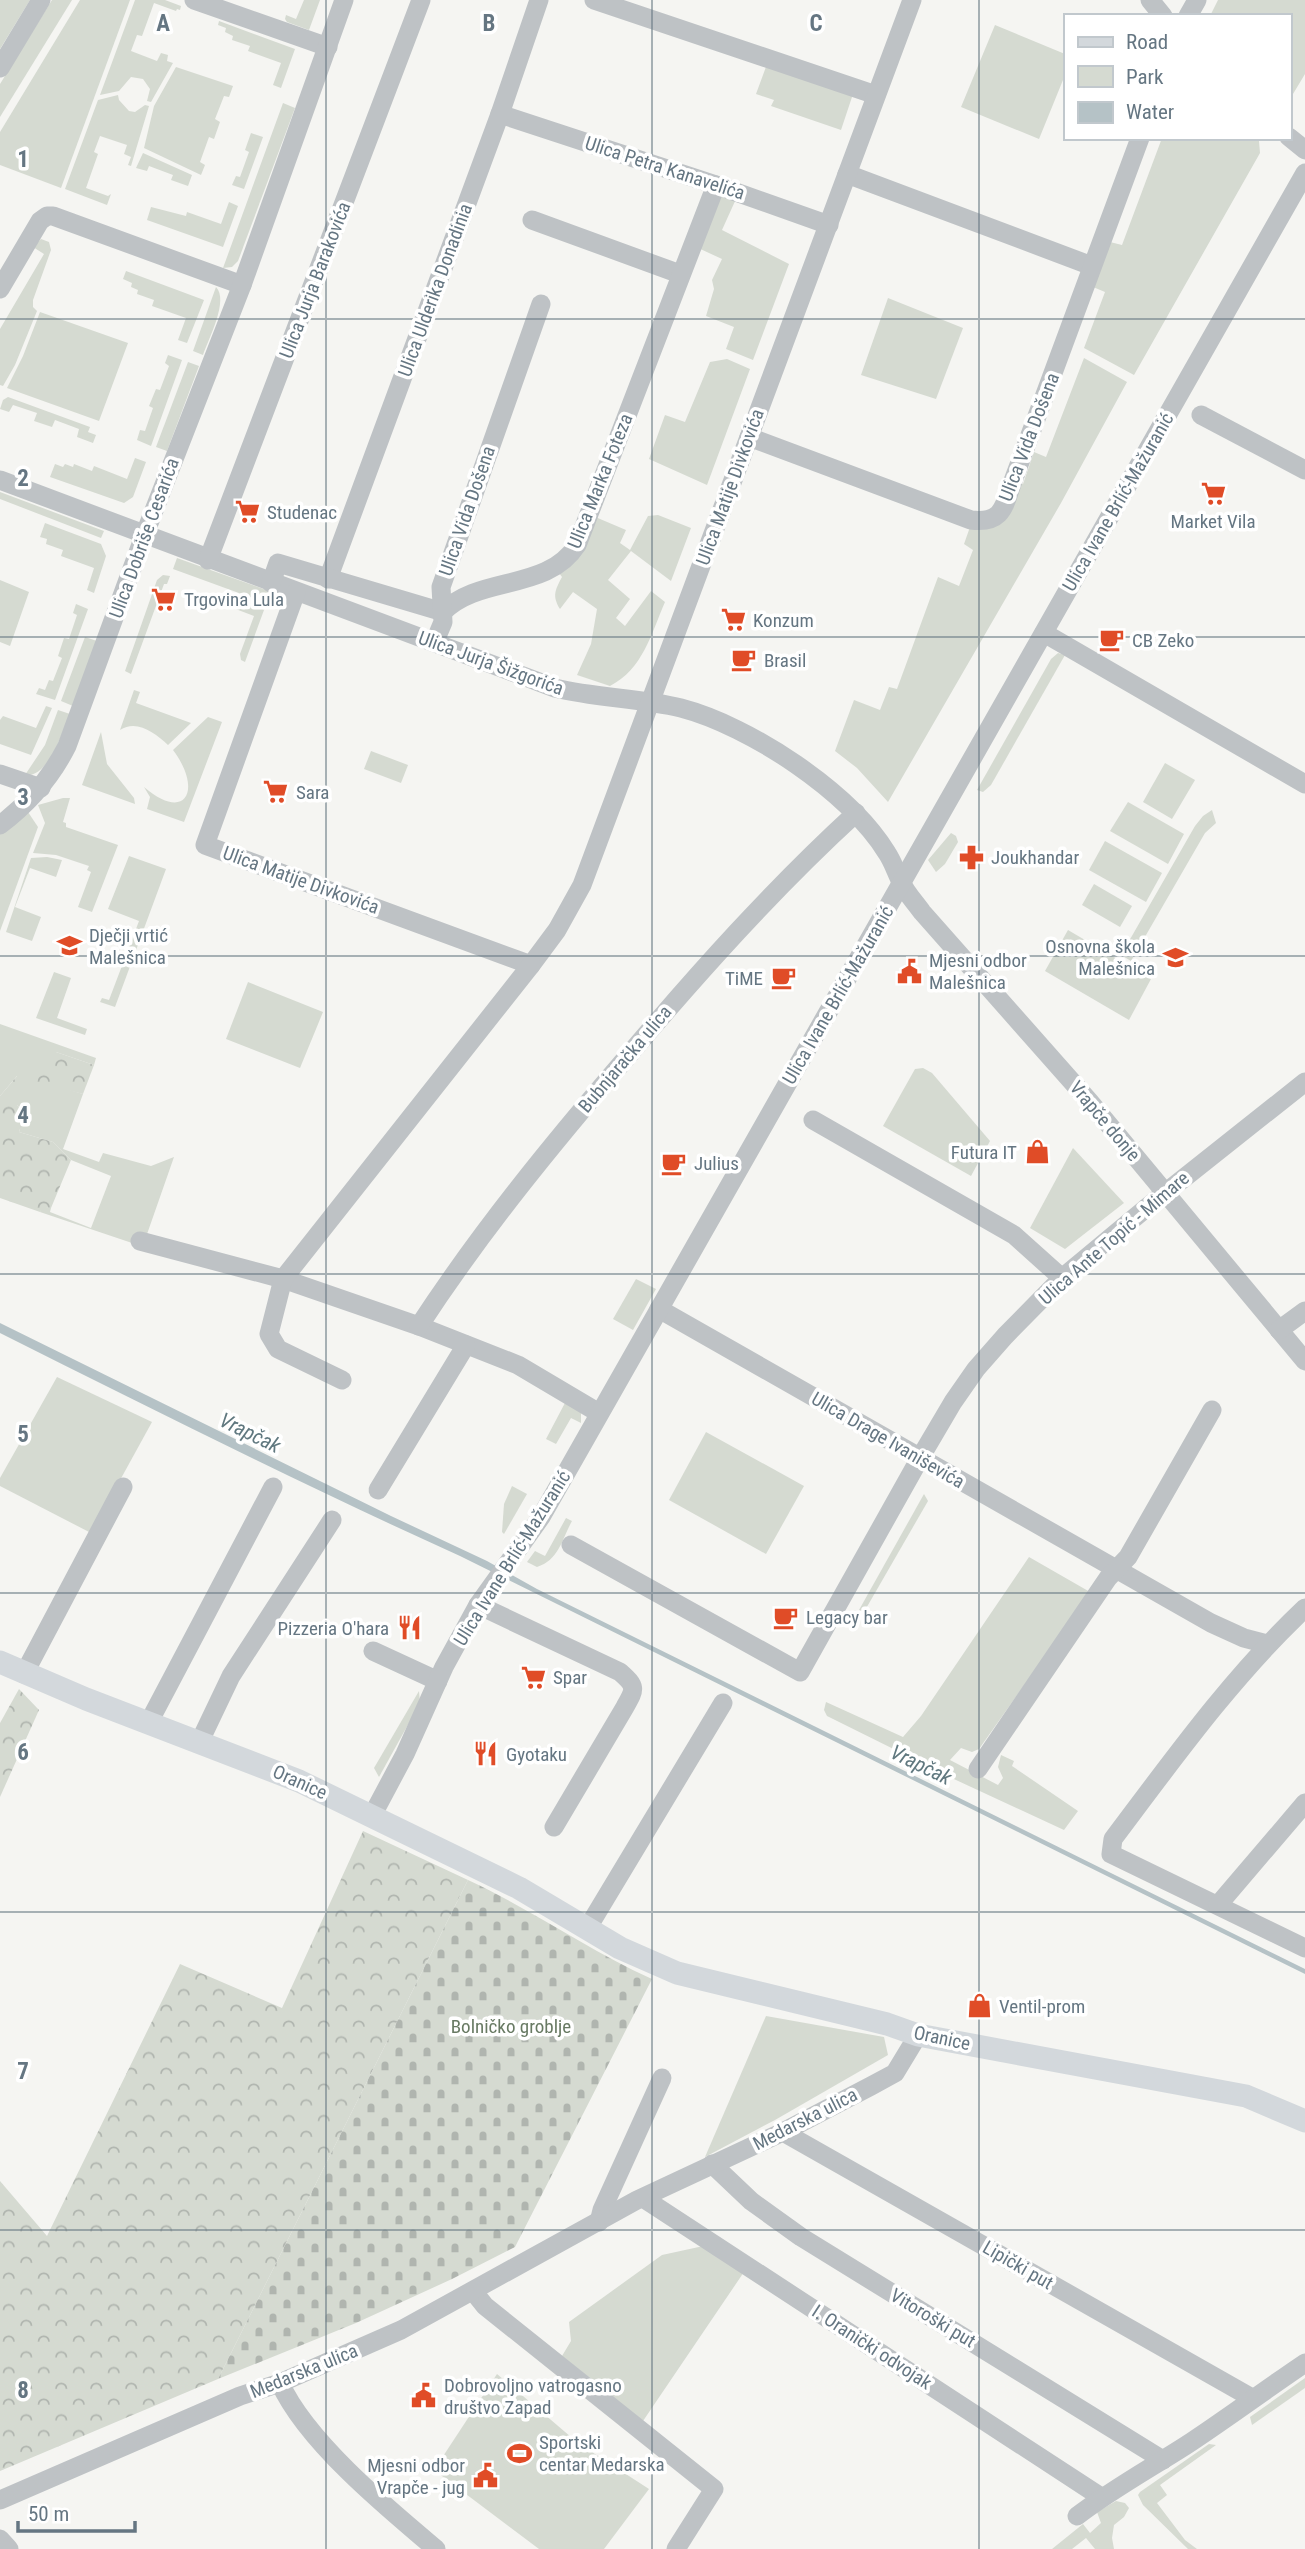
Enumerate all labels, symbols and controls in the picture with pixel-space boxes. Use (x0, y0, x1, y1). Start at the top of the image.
text: A (156, 10, 170, 37)
text: B (483, 10, 495, 37)
text: C (809, 10, 823, 37)
legend (1064, 14, 1291, 140)
text: Road (1126, 30, 1168, 54)
text: Park (1126, 65, 1164, 89)
text: Water (1126, 100, 1174, 124)
street label: Ulica Petra Kanavelića (582, 131, 748, 205)
text: 1 (17, 146, 29, 173)
street label: Ulica Jurja Barakovića (275, 198, 355, 362)
street label: Ulica Ulderika Donadinia (393, 200, 477, 380)
street label: Ulica Vida Došena (994, 369, 1064, 505)
street label: Ulica Matije Divkovića (691, 406, 769, 568)
street label: Ulica Ivane Brlić-Mažuranić (1058, 409, 1179, 595)
street label: Ulica Marka Foteza (562, 410, 638, 552)
street label: Ulica Vida Došena (434, 443, 500, 579)
street label: Ulica Dobriše Cesarića (104, 455, 184, 621)
text: 2 (17, 465, 29, 492)
supermarket icon: Market Vila (1199, 479, 1227, 507)
supermarket icon: Studenac (233, 498, 261, 526)
place label: Studenac (267, 501, 337, 524)
place label: Market Vila (1171, 510, 1255, 533)
supermarket icon: Trgovina Lula (150, 585, 178, 613)
place label: Trgovina Lula (184, 588, 284, 611)
supermarket icon: Konzum (719, 606, 747, 634)
place label: Konzum (753, 609, 814, 632)
street label: Ulica Jurja Šižgorića (415, 626, 567, 700)
cafe icon: CB Zeko (1098, 626, 1126, 654)
place label: CB Zeko (1132, 629, 1194, 652)
cafe icon: Brasil (730, 646, 758, 674)
place label: Brasil (764, 649, 806, 672)
supermarket icon: Sara (262, 778, 290, 806)
place label: Sara (296, 781, 329, 804)
text: 3 (17, 784, 29, 811)
street label: Ulica Matije Divkovića (220, 841, 382, 919)
pharmacy icon: Joukhandar (957, 843, 985, 871)
place label: Joukhandar (991, 846, 1079, 869)
street label: Ulica Ivane Brlić-Mažuranić (778, 902, 899, 1088)
place label: Dječji vrtić Malešnica (89, 924, 168, 969)
school or university icon: Dječji vrtić Malešnica (55, 932, 83, 960)
place label: Osnovna škola Malešnica (1045, 935, 1155, 980)
school or university icon: Osnovna škola Malešnica (1161, 943, 1189, 971)
place label: Mjesni odbor Malešnica (929, 949, 1027, 994)
public building icon: Mjesni odbor Malešnica (895, 957, 923, 985)
cafe icon: TiME (769, 964, 797, 992)
place label: TiME (725, 967, 763, 990)
street label: Bubnjaračka ulica (574, 1001, 676, 1117)
street label: Vrapče donje (1065, 1076, 1145, 1166)
text: 4 (17, 1102, 29, 1129)
shop icon: Futura IT (1023, 1138, 1051, 1166)
place label: Futura IT (951, 1141, 1017, 1164)
cafe icon: Julius (660, 1149, 688, 1177)
place label: Julius (694, 1152, 739, 1175)
street label: Ulica Ante Topić - Mimare (1034, 1166, 1194, 1309)
street label: Ulica Drage Ivaniševića (807, 1387, 969, 1493)
water label: Vrapčak (215, 1408, 285, 1458)
text: 5 (17, 1421, 29, 1448)
street label: Ulica Ivane Brlić-Mažuranić (449, 1466, 575, 1650)
cafe icon: Legacy bar (772, 1603, 800, 1631)
place label: Legacy bar (806, 1606, 888, 1629)
restaurant icon: Pizzeria O'hara (395, 1614, 423, 1642)
place label: Pizzeria O'hara (278, 1617, 389, 1640)
supermarket icon: Spar (519, 1663, 547, 1691)
place label: Spar (553, 1666, 587, 1689)
text: 6 (17, 1739, 29, 1766)
restaurant icon: Gyotaku (472, 1740, 500, 1768)
water label: Vrapčak (886, 1740, 956, 1790)
place label: Gyotaku (506, 1743, 567, 1766)
street label: Oranice (269, 1760, 331, 1804)
shop icon: Ventil-prom (965, 1992, 993, 2020)
place label: Ventil-prom (999, 1995, 1085, 2018)
park label: Bolničko groblje (451, 2015, 571, 2038)
street label: Oranice (912, 2021, 972, 2055)
text: 7 (17, 2058, 29, 2085)
street label: Medarska ulica (749, 2083, 861, 2155)
street label: Lipički put (979, 2236, 1057, 2294)
street label: Vitoroški put (886, 2284, 980, 2352)
street label: I. Oranički odvojak (808, 2300, 937, 2394)
street label: Medarska ulica (247, 2339, 361, 2403)
place label: Dobrovoljno vatrogasno društvo Zapad (444, 2374, 622, 2419)
text: 8 (17, 2377, 29, 2404)
public building icon: Dobrovoljno vatrogasno društvo Zapad (410, 2382, 438, 2410)
place label: Sportski centar Medarska (539, 2431, 665, 2476)
sports icon: Sportski centar Medarska (505, 2439, 533, 2467)
place label: Mjesni odbor Vrapče - jug (367, 2454, 465, 2499)
public building icon: Mjesni odbor Vrapče - jug (471, 2462, 499, 2490)
scale bar (18, 2490, 135, 2534)
text: 50 m (28, 2502, 69, 2526)

